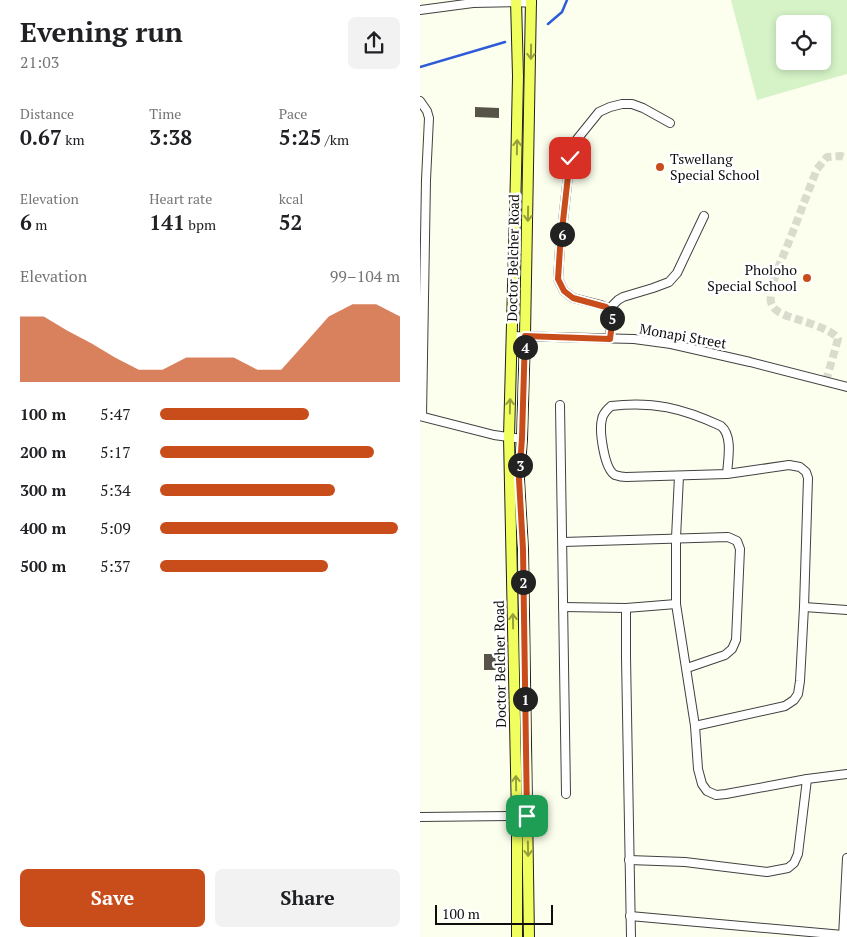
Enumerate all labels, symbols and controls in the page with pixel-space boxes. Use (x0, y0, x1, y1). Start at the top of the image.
text: Evening run (20, 13, 183, 50)
map controls (776, 15, 831, 70)
button: locate (776, 15, 831, 70)
button: share (348, 17, 400, 69)
one-way arrow (526, 44, 536, 60)
text: 21:03 (20, 51, 59, 73)
text: Distance (20, 104, 74, 123)
text: Time (149, 104, 181, 123)
text: Pace (279, 104, 307, 123)
text: 0.67 (20, 123, 62, 151)
text: 3:38 (149, 123, 192, 151)
text: 5:25 (279, 123, 321, 151)
text: km (62, 130, 85, 149)
text: /km (321, 130, 349, 149)
pin (549, 137, 591, 179)
one-way arrow (512, 139, 522, 156)
icon: check (556, 144, 584, 172)
place label: Tswellang Special School (670, 149, 760, 184)
marker: Tswellang Special School (654, 161, 666, 173)
text: Elevation (20, 189, 79, 208)
text: Heart rate (149, 189, 212, 208)
text: kcal (279, 189, 304, 208)
street label: Doctor Belcher Road (502, 194, 523, 322)
one-way arrow (523, 206, 532, 222)
text: 6 (20, 208, 32, 236)
text: 141 (149, 208, 185, 236)
text: 52 (279, 208, 302, 236)
text: m (32, 215, 47, 234)
text: bpm (185, 215, 216, 234)
pin: 6 (550, 222, 574, 246)
text: 6 (559, 225, 566, 244)
place label: Pholoho Special School (707, 260, 797, 295)
text: Elevation (20, 265, 87, 287)
text: 99–104 m (330, 265, 400, 287)
marker: Pholoho Special School (801, 272, 813, 284)
pin: 5 (600, 306, 624, 330)
text: 5 (609, 309, 616, 328)
street label: Monapi Street (638, 318, 729, 353)
pin: 4 (512, 334, 538, 360)
text: 4 (522, 338, 529, 357)
one-way arrow (505, 398, 515, 414)
text: 100 m (20, 403, 66, 425)
text: 5:47 (100, 403, 131, 425)
text: 200 m (20, 441, 66, 463)
text: 5:17 (100, 441, 131, 463)
pin: 3 (508, 452, 532, 478)
text: 3 (517, 456, 524, 475)
text: 300 m (20, 479, 66, 501)
text: 5:34 (100, 479, 131, 501)
text: 400 m (20, 517, 66, 539)
text: 5:09 (100, 517, 131, 539)
text: 500 m (20, 555, 66, 577)
text: 5:37 (100, 555, 131, 577)
pin: 2 (510, 570, 536, 594)
text: 2 (520, 573, 527, 592)
street label: Doctor Belcher Road (489, 600, 510, 728)
one-way arrow (508, 613, 518, 630)
pin: 1 (512, 686, 538, 712)
text: 1 (522, 690, 529, 709)
one-way arrow (511, 776, 521, 792)
pin (506, 795, 548, 837)
icon: arrive (513, 802, 541, 830)
one-way arrow (523, 840, 533, 857)
button: Save (20, 869, 205, 927)
button: Share (215, 869, 400, 927)
scale bar (435, 902, 552, 925)
text: 100 m (442, 904, 480, 923)

